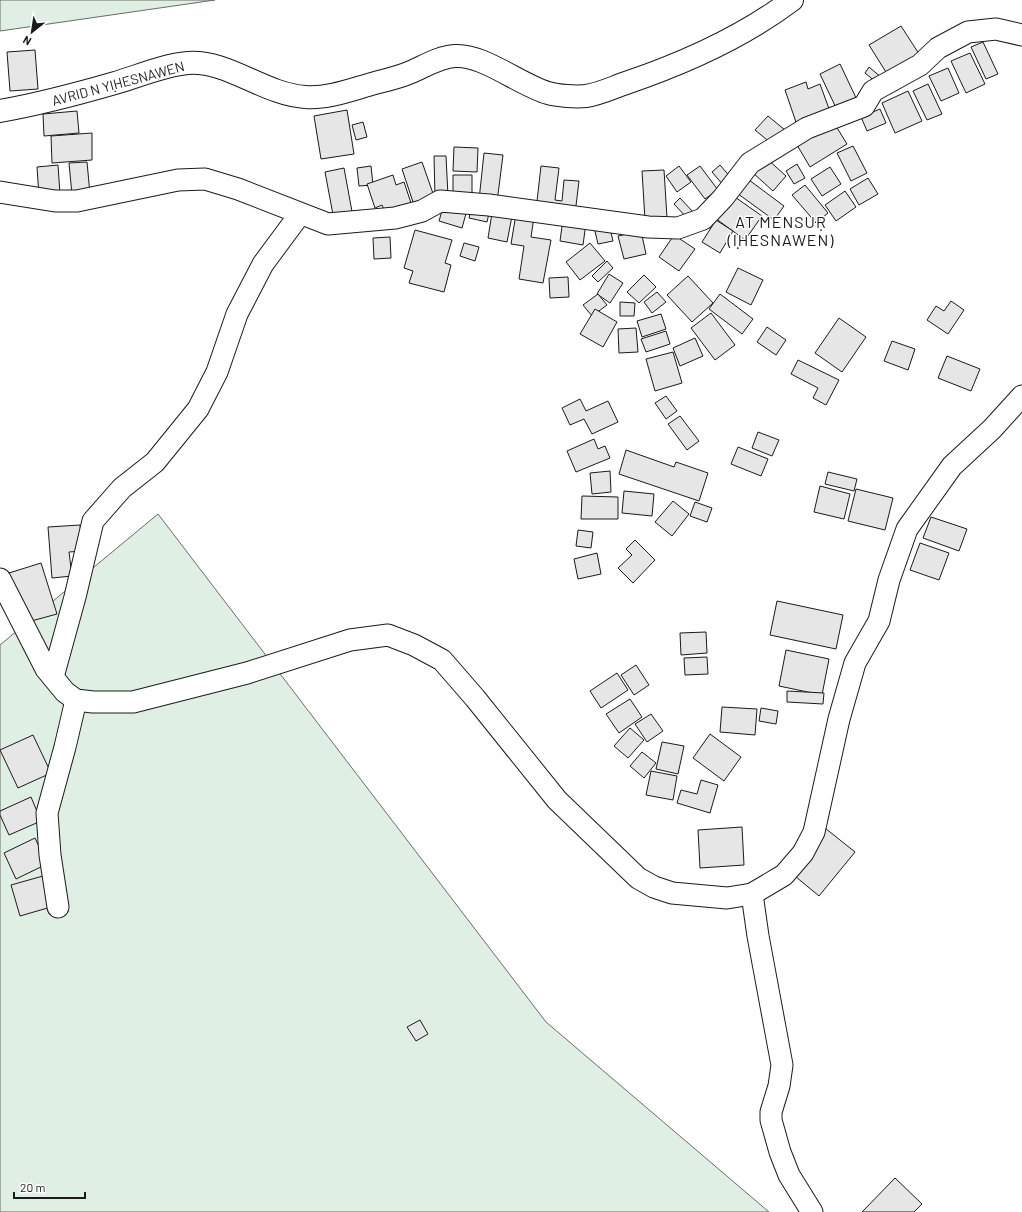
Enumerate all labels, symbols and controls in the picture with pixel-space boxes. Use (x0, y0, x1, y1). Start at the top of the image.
north arrow (12, 12, 52, 52)
text: N (20, 34, 33, 49)
street label: AVRID N YIḤESNAWEN (50, 57, 186, 109)
district label: AT MENSUṚ (IḤESNAWEN) (727, 212, 834, 249)
scale bar (14, 1174, 85, 1200)
text: 20 m (20, 1180, 46, 1194)

